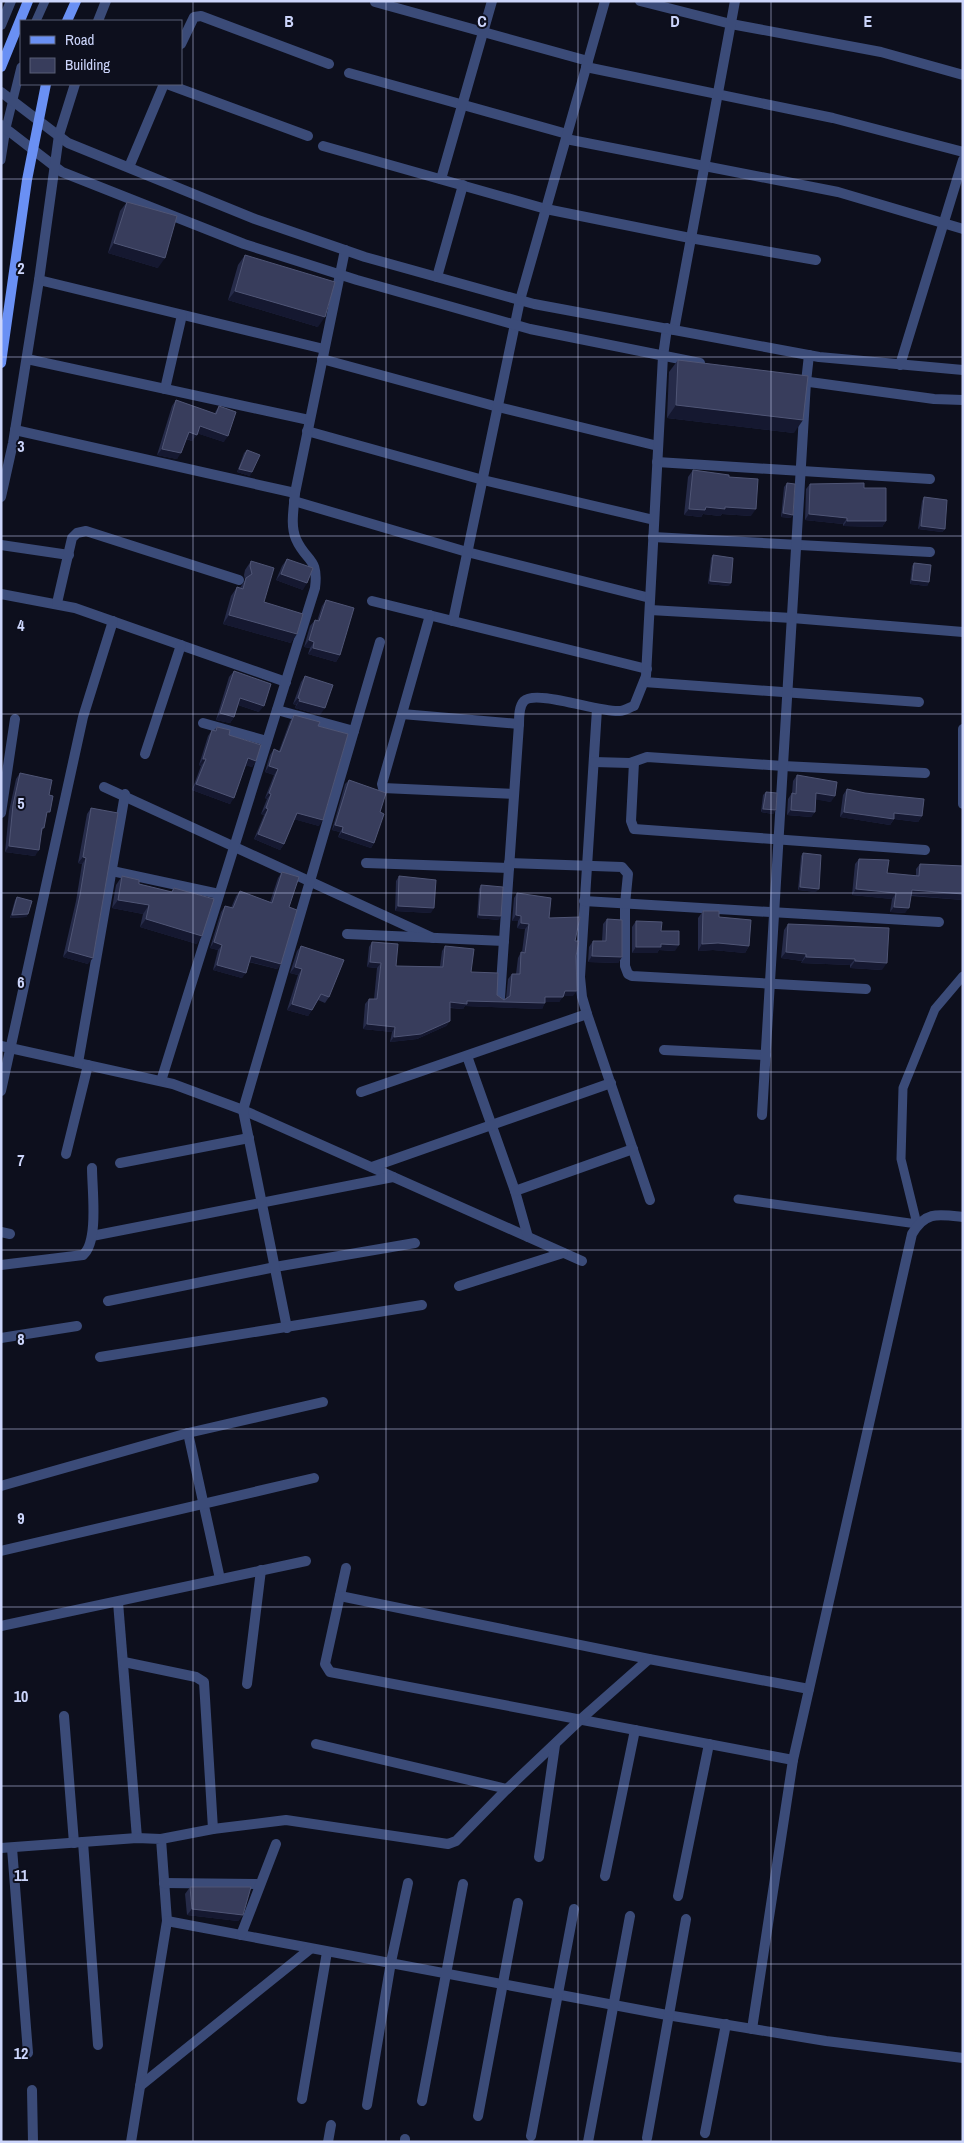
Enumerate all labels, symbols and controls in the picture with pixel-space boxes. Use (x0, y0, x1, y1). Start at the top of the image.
text: B (284, 10, 294, 32)
text: C (477, 10, 487, 32)
text: D (670, 10, 680, 32)
text: E (864, 10, 873, 32)
legend (20, 20, 182, 85)
text: Road (65, 29, 94, 50)
text: Building (65, 54, 110, 75)
text: 2 (17, 257, 25, 279)
text: 3 (17, 435, 25, 457)
text: 4 (17, 614, 25, 636)
text: 5 (17, 792, 25, 814)
text: 6 (17, 971, 25, 993)
text: 7 (17, 1149, 25, 1171)
text: 8 (17, 1328, 25, 1350)
text: 9 (17, 1507, 25, 1529)
text: 10 (14, 1685, 28, 1707)
text: 11 (14, 1864, 29, 1886)
text: 12 (14, 2042, 28, 2064)

